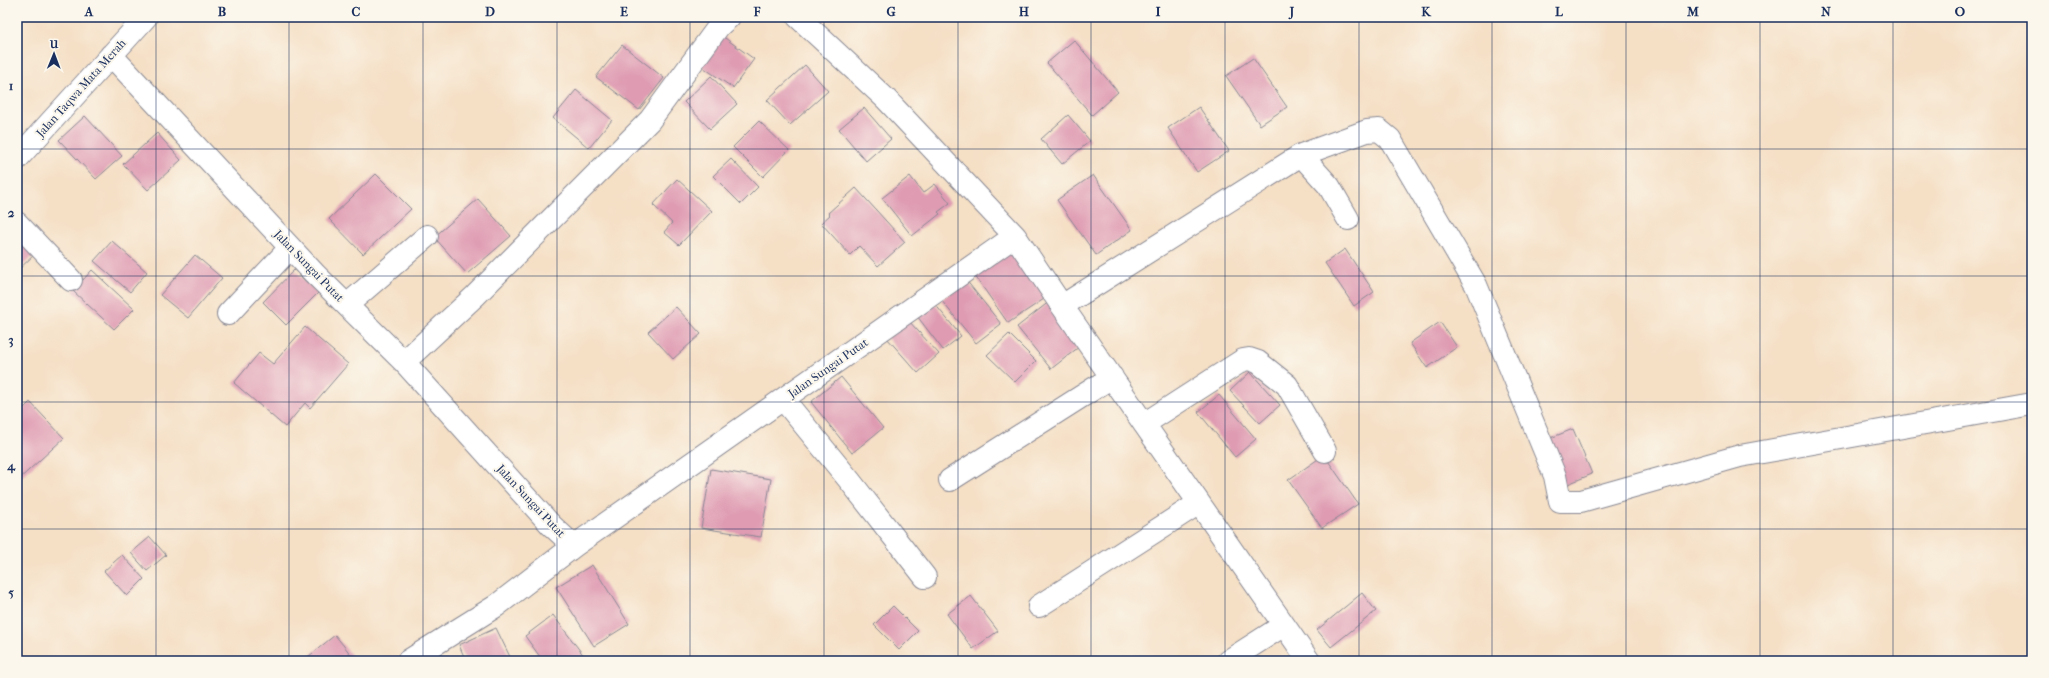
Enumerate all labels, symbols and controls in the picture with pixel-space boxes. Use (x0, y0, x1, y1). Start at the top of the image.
text: A (84, 4, 94, 19)
text: B (218, 4, 227, 19)
text: C (352, 4, 361, 19)
text: D (485, 4, 495, 19)
text: E (620, 4, 628, 19)
text: F (753, 4, 761, 19)
text: G (886, 4, 896, 19)
text: H (1019, 4, 1030, 19)
text: I (1155, 4, 1161, 19)
text: J (1288, 4, 1295, 20)
text: K (1421, 4, 1432, 19)
text: L (1555, 4, 1564, 19)
text: M (1686, 4, 1699, 19)
text: N (1821, 4, 1831, 19)
text: O (1955, 4, 1965, 19)
north arrow (34, 34, 74, 74)
street label: Jalan Taqwa Mata Merah (33, 36, 129, 141)
text: U (49, 38, 59, 51)
text: 1 (9, 78, 14, 93)
text: 2 (8, 205, 15, 220)
street label: Jalan Sungai Putat (271, 226, 347, 305)
text: 3 (8, 332, 14, 348)
street label: Jalan Sungai Putat (785, 335, 871, 401)
text: 4 (6, 458, 16, 474)
street label: Jalan Sungai Putat (493, 461, 569, 541)
text: 5 (8, 585, 14, 600)

